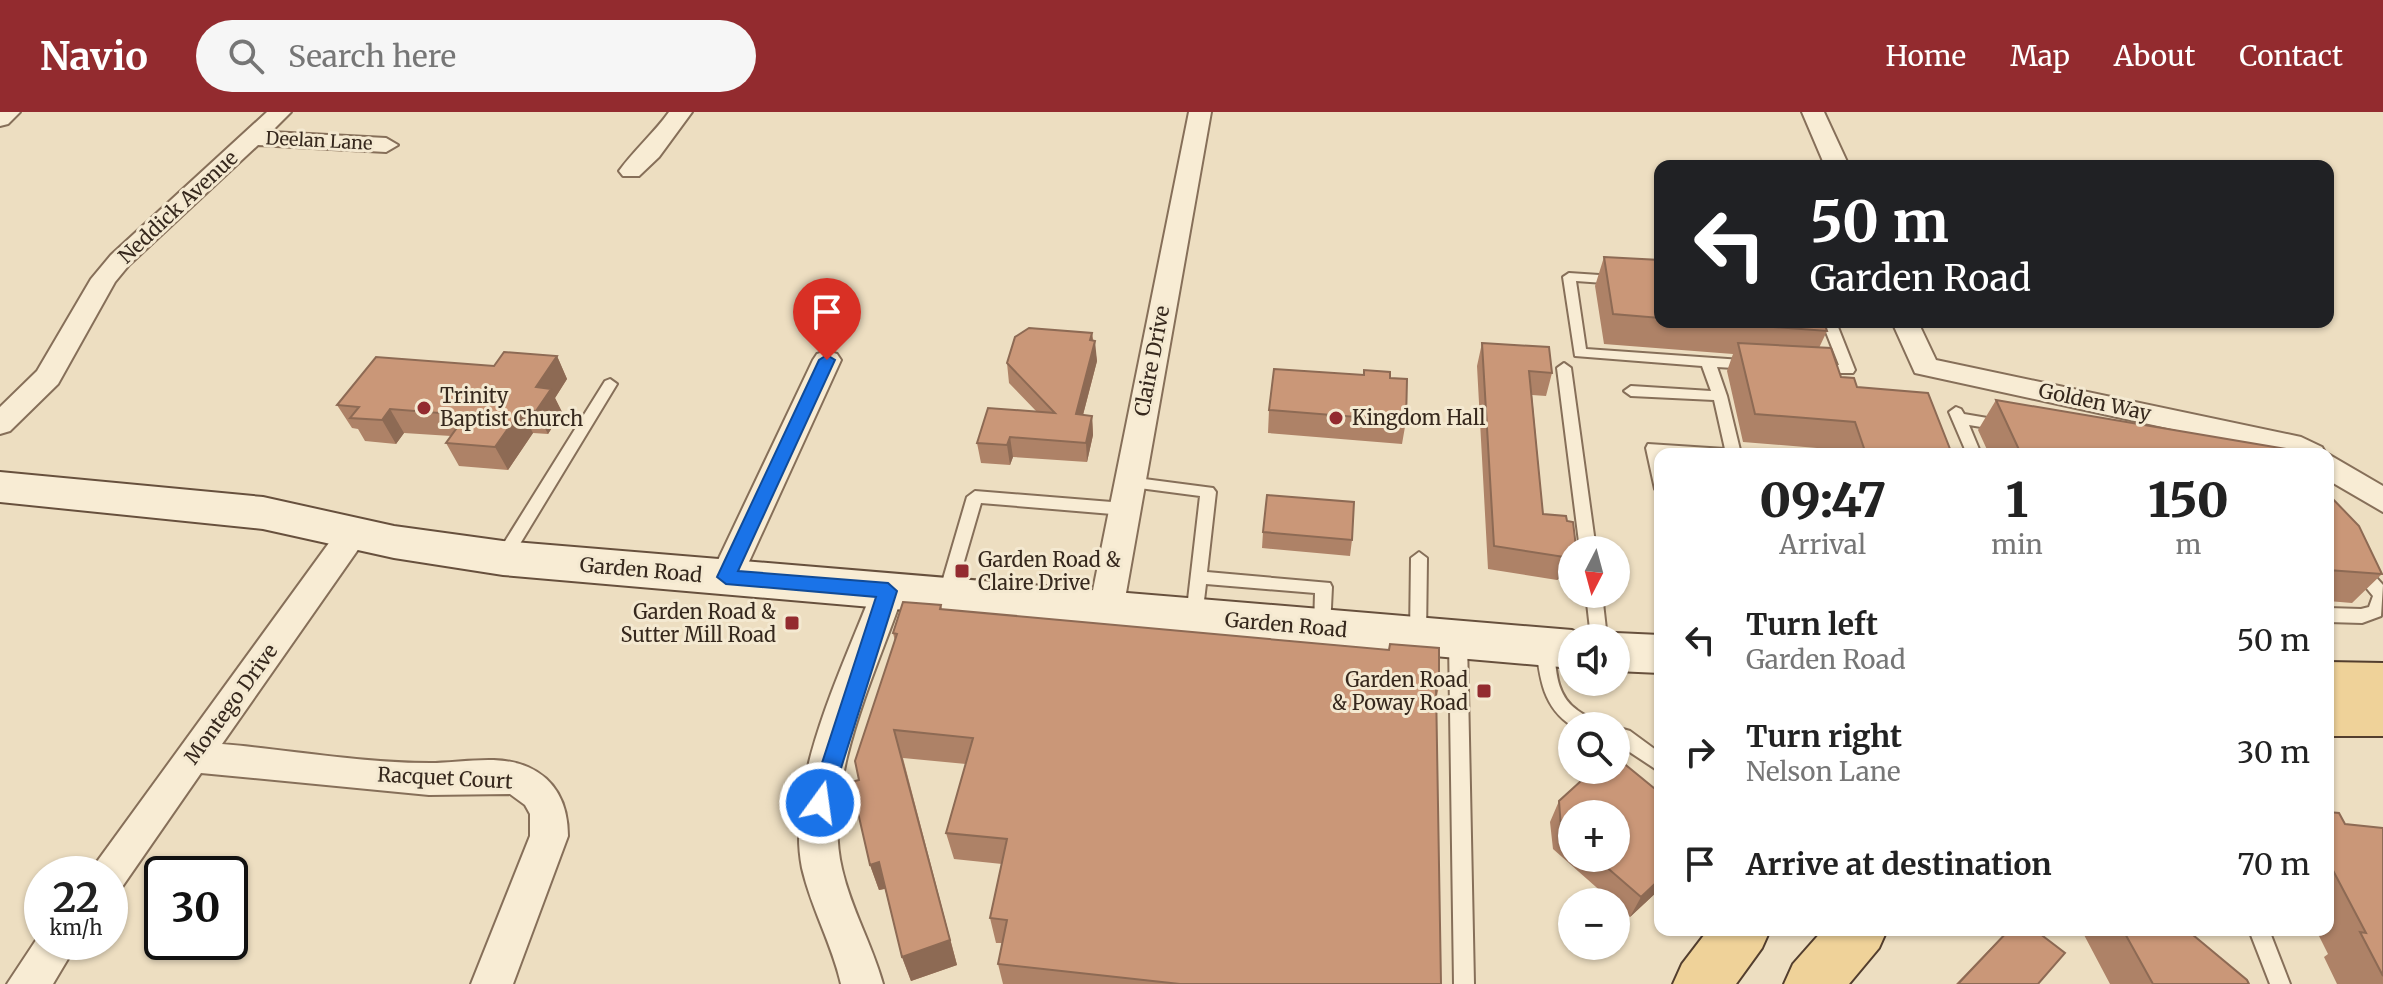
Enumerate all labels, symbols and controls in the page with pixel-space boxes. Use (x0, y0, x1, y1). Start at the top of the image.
search box (196, 20, 756, 92)
text: Navio (40, 33, 148, 80)
icon: search (224, 34, 268, 78)
text: Search here (288, 37, 456, 75)
text: Home (1885, 38, 1966, 74)
text: Map (2010, 38, 2070, 74)
text: About (2114, 38, 2195, 74)
text: Contact (2239, 38, 2343, 74)
street label: Deelan Lane (265, 126, 373, 155)
street label: Neddick Avenue (113, 145, 243, 268)
text: 50 m (1810, 187, 1949, 257)
icon: left (1678, 192, 1782, 296)
text: Garden Road (1810, 256, 2031, 301)
pin (793, 278, 861, 360)
icon: arrive (805, 290, 849, 334)
street label: Claire Drive (1129, 303, 1174, 418)
street label: Golden Way (2037, 377, 2154, 426)
place label: Trinity Baptist Church (440, 383, 583, 431)
marker: Trinity Baptist Church (415, 399, 433, 417)
place label: Kingdom Hall (1352, 405, 1485, 430)
marker: Kingdom Hall (1327, 409, 1345, 427)
text: 09:47 (1759, 470, 1886, 530)
text: 1 (2006, 470, 2028, 530)
text: 150 (2148, 470, 2229, 530)
text: Arrival (1779, 528, 1866, 561)
text: min (1991, 528, 2043, 561)
text: m (2175, 528, 2201, 561)
north arrow (1558, 536, 1630, 608)
map controls (1558, 536, 1630, 960)
place label: Garden Road & Claire Drive (978, 547, 1121, 595)
street label: Garden Road (579, 552, 703, 587)
marker: Garden Road & Claire Drive (953, 562, 971, 580)
place label: Garden Road & Sutter Mill Road (621, 599, 776, 647)
text: Turn left (1746, 605, 1878, 643)
street label: Garden Road (1224, 607, 1348, 642)
marker: Garden Road & Sutter Mill Road (783, 614, 801, 632)
icon: left (1678, 618, 1722, 662)
text: 50 m (2237, 621, 2310, 659)
button: sound (1558, 624, 1630, 696)
street label: Montego Drive (179, 639, 283, 769)
text: Garden Road (1746, 643, 1906, 676)
place label: Garden Road & Poway Road (1332, 667, 1468, 715)
marker: Garden Road & Poway Road (1475, 682, 1493, 700)
button: search (1558, 712, 1630, 784)
text: Turn right (1746, 717, 1902, 755)
icon: right (1678, 730, 1722, 774)
text: 30 m (2237, 733, 2310, 771)
text: Nelson Lane (1746, 755, 1901, 788)
street label: Racquet Court (377, 761, 514, 794)
position arrow (778, 761, 862, 845)
button: + (1558, 800, 1630, 872)
icon: arrive (1678, 842, 1722, 886)
text: Arrive at destination (1746, 845, 2052, 883)
text: 70 m (2237, 845, 2310, 883)
speed limit sign: 30 (144, 856, 248, 960)
text: 22 (53, 873, 99, 923)
button: − (1558, 888, 1630, 960)
text: km/h (50, 915, 102, 940)

